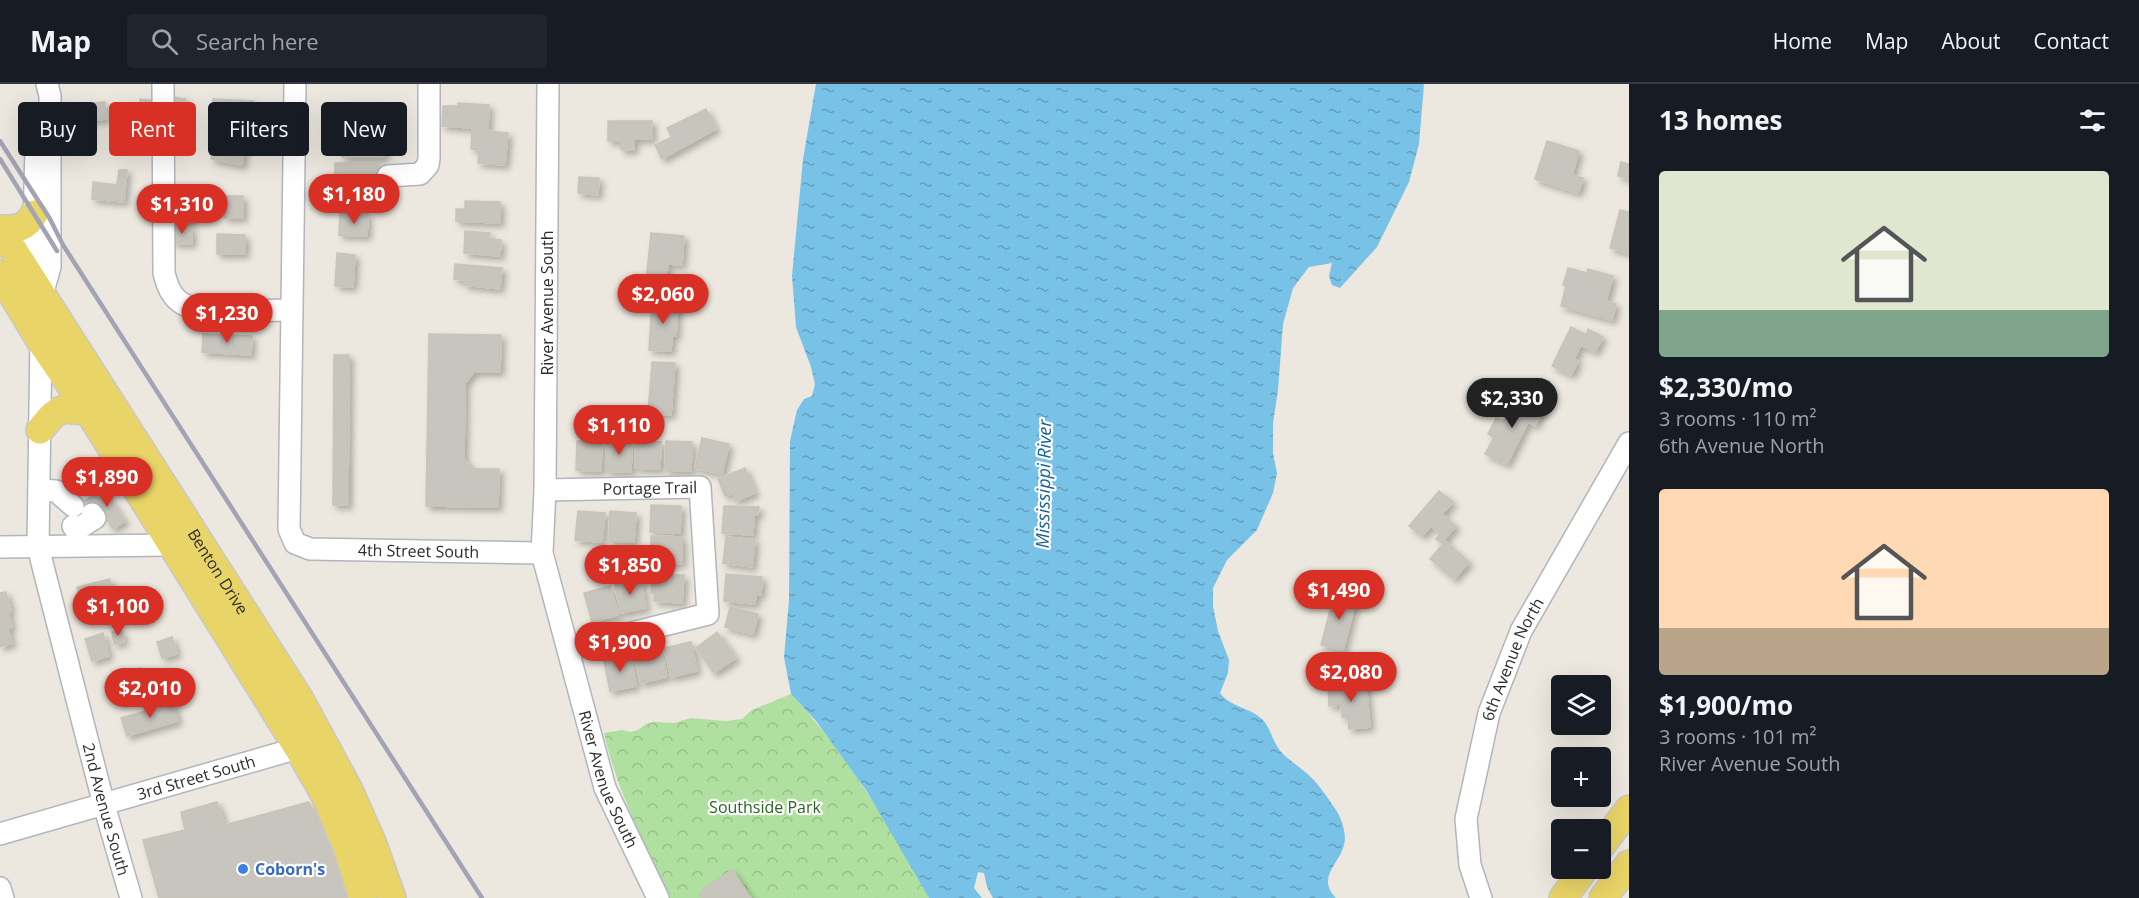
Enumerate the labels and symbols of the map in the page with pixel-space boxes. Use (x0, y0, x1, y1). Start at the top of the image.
pin: $1,180 (305, 174, 403, 225)
pin: $1,310 (133, 184, 231, 235)
street label: River Avenue South (536, 230, 558, 376)
pin: $2,060 (614, 274, 712, 325)
pin: $1,230 (178, 293, 276, 344)
pin: $2,330 (1463, 378, 1561, 429)
pin: $1,110 (570, 405, 668, 456)
water label: Mississippi River (1030, 418, 1056, 549)
pin: $1,890 (58, 457, 156, 508)
street label: Portage Trail (602, 476, 697, 500)
street label: Benton Drive (183, 524, 254, 618)
street label: 4th Street South (358, 539, 479, 563)
pin: $1,850 (581, 545, 679, 596)
pin: $1,490 (1290, 570, 1388, 621)
pin: $1,100 (69, 586, 167, 637)
street label: 6th Avenue North (1477, 594, 1549, 723)
pin: $1,900 (571, 622, 669, 673)
pin: $2,080 (1302, 652, 1400, 703)
pin: $2,010 (101, 668, 199, 719)
street label: River Avenue South (574, 708, 643, 852)
street label: 2nd Avenue South (78, 741, 135, 878)
street label: 3rd Street South (134, 750, 258, 805)
park label: Southside Park (709, 796, 821, 818)
place label: Coborn's (255, 858, 325, 880)
marker: Coborn's (236, 862, 250, 876)

